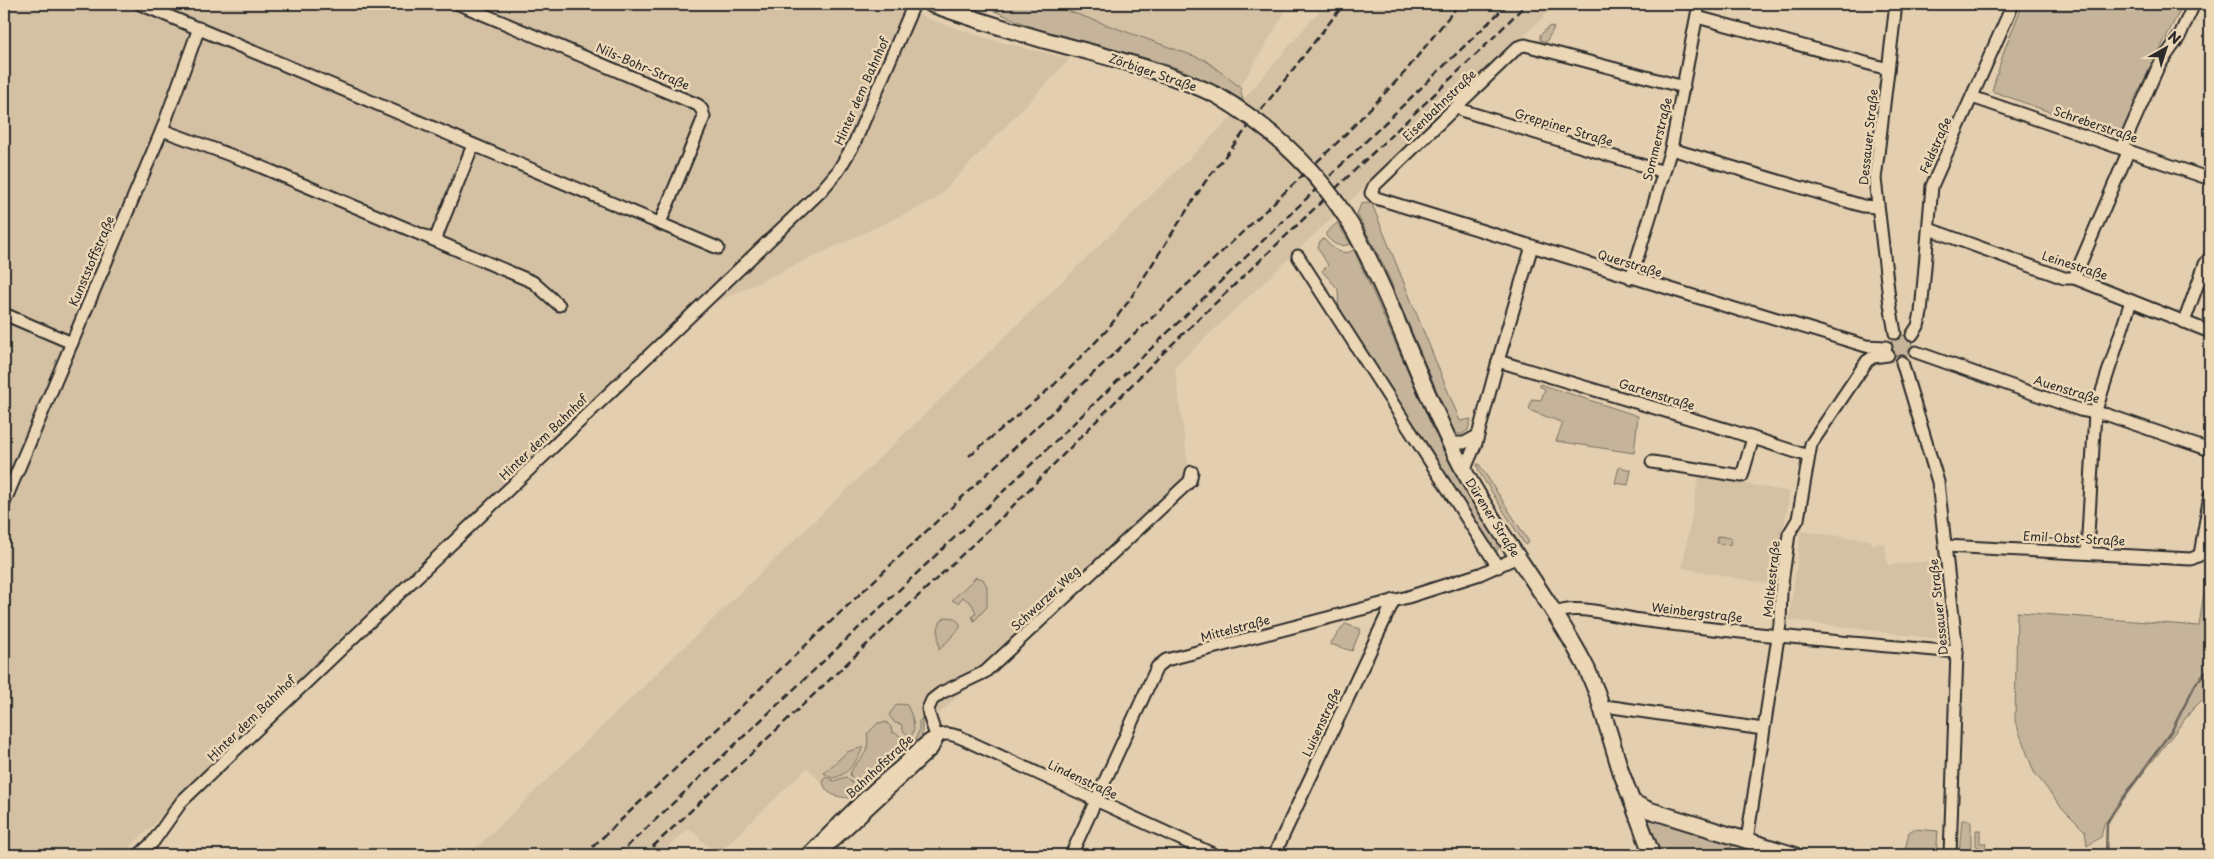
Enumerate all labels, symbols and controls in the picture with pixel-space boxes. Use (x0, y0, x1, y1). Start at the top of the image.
north arrow (2142, 22, 2192, 72)
text: N (2164, 26, 2185, 49)
street label: Hinter dem Bahnhof (829, 33, 893, 148)
street label: Nils-Bohr-Straße (593, 38, 693, 94)
street label: Zörbiger Straße (1107, 49, 1199, 95)
street label: Eisenbahnstraße (1398, 65, 1480, 145)
street label: Dessauer Straße (1854, 88, 1882, 186)
street label: Sommerstraße (1638, 95, 1676, 183)
street label: Schreberstraße (2052, 101, 2140, 147)
street label: Greppiner Straße (1513, 103, 1615, 151)
street label: Feldstraße (1915, 114, 1955, 176)
street label: Kunststoffstraße (64, 213, 118, 309)
street label: Querstraße (1596, 245, 1664, 281)
street label: Leinestraße (2040, 246, 2110, 284)
street label: Auenstraße (2032, 370, 2102, 408)
street label: Gartenstraße (1617, 374, 1697, 414)
street label: Hinter dem Bahnhof (495, 389, 592, 484)
street label: Dürener Straße (1461, 474, 1525, 560)
street label: Emil-Obst-Straße (2023, 526, 2125, 550)
street label: Moltkestraße (1758, 540, 1784, 618)
street label: Dessauer Straße (1924, 558, 1952, 656)
street label: Schwarzer Weg (1007, 561, 1084, 635)
street label: Weinbergstraße (1651, 597, 1743, 627)
street label: Mittelstraße (1198, 610, 1272, 646)
street label: Hinter dem Bahnhof (203, 670, 300, 765)
street label: Luisenstraße (1297, 685, 1345, 759)
street label: Bahnhofstraße (841, 730, 917, 802)
street label: Lindenstraße (1045, 755, 1121, 803)

